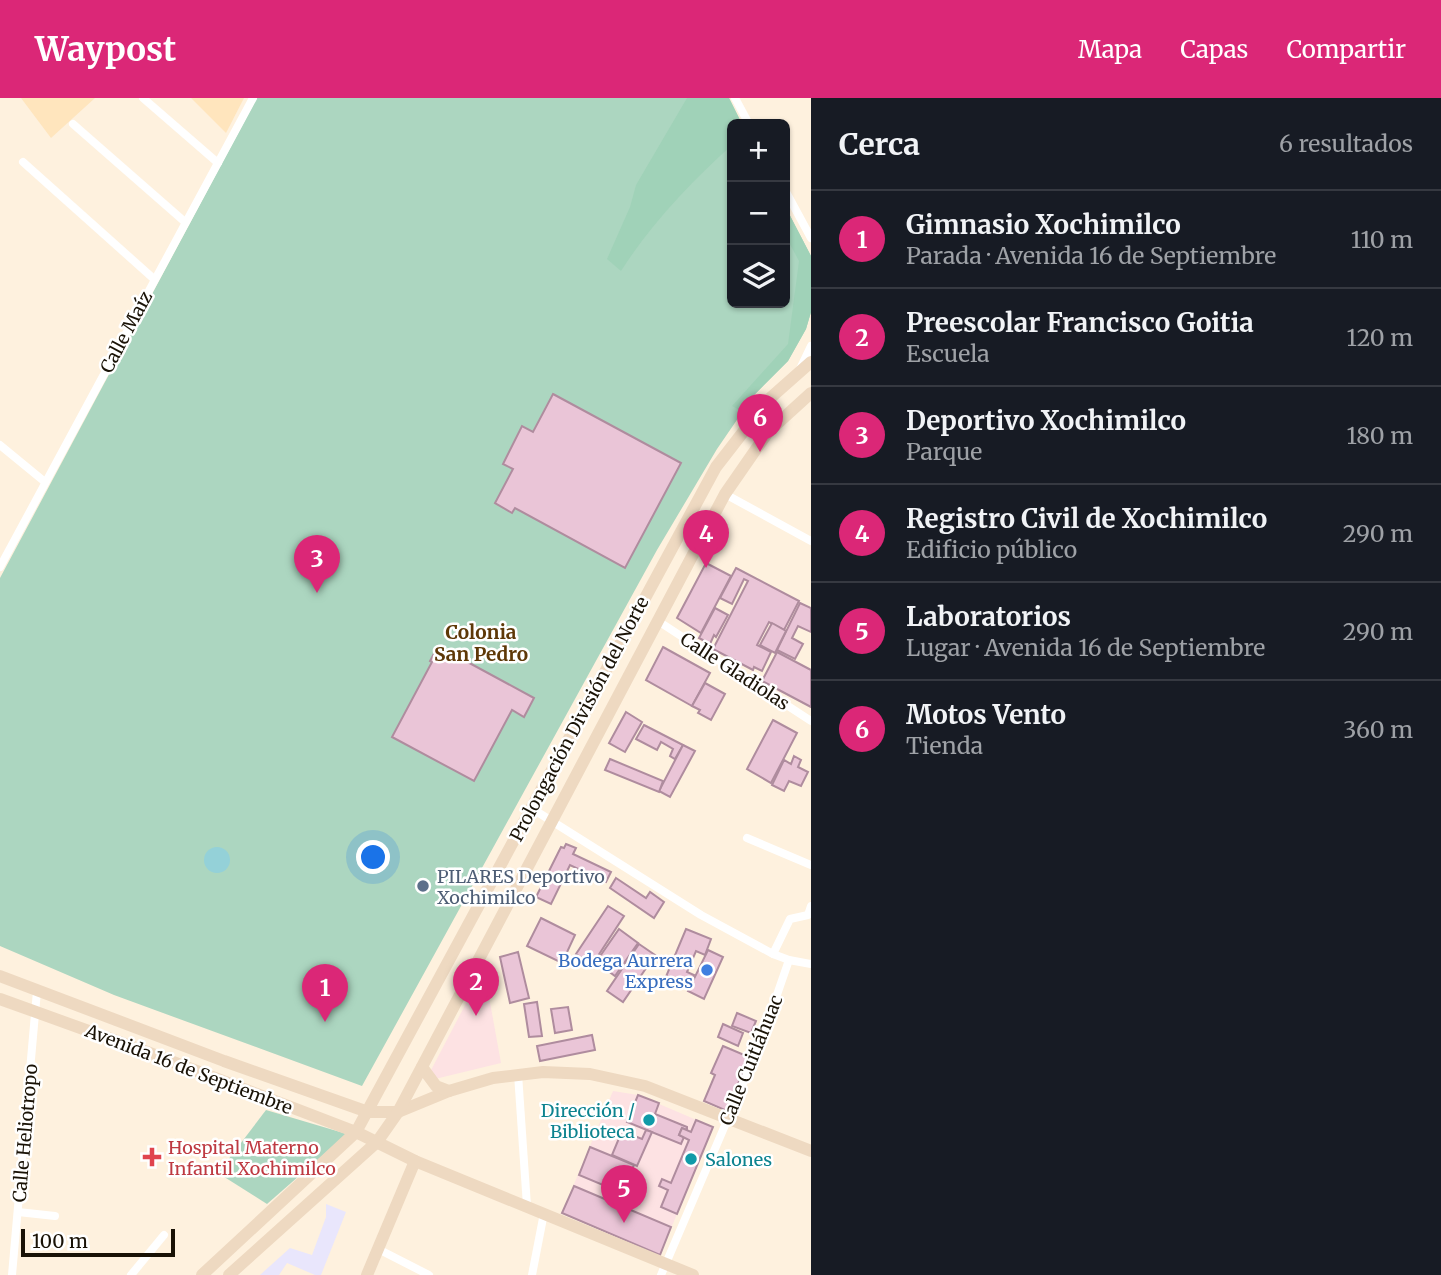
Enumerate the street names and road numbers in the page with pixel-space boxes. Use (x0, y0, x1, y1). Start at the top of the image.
street label: Calle Maíz (95, 287, 157, 377)
street label: Prolongación División del Norte (504, 593, 654, 845)
street label: Calle Gladiolas (676, 627, 794, 715)
street label: Calle Cuitláhuac (714, 991, 788, 1129)
street label: Avenida 16 de Septiembre (81, 1018, 296, 1119)
street label: Calle Heliotropo (7, 1063, 43, 1203)

